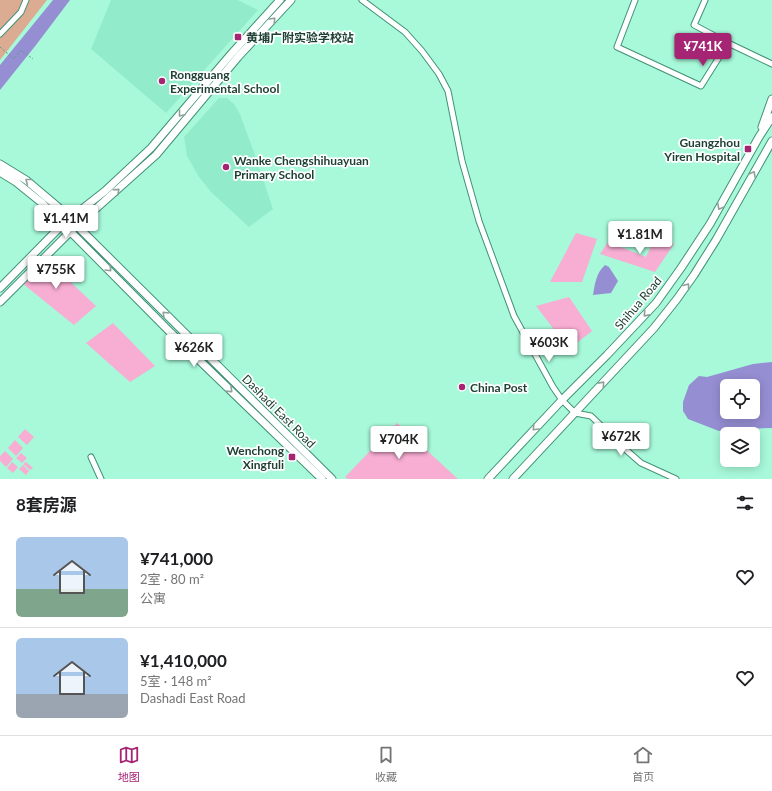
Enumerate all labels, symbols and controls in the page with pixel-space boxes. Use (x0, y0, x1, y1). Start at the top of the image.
one-way arrow (268, 17, 275, 24)
place label: 黄埔广附实验学校站 (246, 30, 354, 45)
marker: 黄埔广附实验学校站 (233, 32, 243, 42)
pin: ¥741K (675, 33, 731, 67)
text: ¥741K (683, 38, 723, 54)
place label: Rongguang Experimental School (170, 67, 279, 96)
marker: Rongguang Experimental School (157, 76, 167, 86)
one-way arrow (179, 109, 186, 116)
place label: Guangzhou Yiren Hospital (663, 135, 740, 164)
marker: Guangzhou Yiren Hospital (743, 144, 753, 154)
place label: Wanke Chengshihuayuan Primary School (234, 153, 369, 182)
marker: Wanke Chengshihuayuan Primary School (221, 162, 231, 172)
one-way arrow (749, 171, 756, 178)
one-way arrow (25, 179, 32, 186)
one-way arrow (112, 188, 120, 196)
one-way arrow (717, 203, 724, 210)
pin: ¥1.41M (33, 205, 99, 239)
text: ¥1.41M (43, 210, 89, 226)
pin: ¥1.81M (607, 221, 673, 255)
text: ¥1.81M (617, 226, 663, 242)
pin: ¥755K (28, 256, 84, 290)
text: ¥755K (36, 261, 76, 277)
one-way arrow (104, 264, 112, 272)
street label: Shihua Road (611, 273, 665, 333)
one-way arrow (682, 283, 690, 290)
one-way arrow (643, 309, 650, 317)
one-way arrow (162, 311, 170, 318)
pin: ¥603K (521, 329, 577, 363)
pin: ¥626K (166, 334, 222, 368)
text: ¥603K (529, 334, 569, 350)
text: ¥626K (174, 339, 214, 355)
street label: Dashadi East Road (239, 371, 319, 451)
map controls (720, 379, 760, 467)
button: locate (720, 379, 760, 419)
place label: China Post (470, 380, 528, 395)
one-way arrow (597, 381, 605, 389)
marker: China Post (457, 382, 467, 392)
one-way arrow (226, 385, 233, 392)
pin: ¥672K (593, 423, 649, 457)
one-way arrow (533, 424, 540, 431)
pin: ¥704K (371, 426, 427, 460)
button: layers (720, 427, 760, 467)
text: ¥672K (601, 428, 641, 444)
text: ¥704K (379, 431, 419, 447)
place label: Wenchong Xingfuli (226, 443, 285, 472)
marker: Wenchong Xingfuli (287, 452, 297, 462)
icon: filters (734, 492, 756, 514)
text: 8套房源 (16, 494, 77, 515)
text: ¥741,000 (140, 548, 213, 569)
icon: home (48, 553, 96, 601)
icon: heart (734, 566, 756, 588)
text: 2室 · 80 m² (140, 571, 204, 587)
text: 公寓 (140, 590, 166, 606)
text: ¥1,410,000 (140, 650, 227, 671)
icon: home (48, 654, 96, 702)
icon: heart (734, 667, 756, 689)
text: 5室 · 148 m² (140, 673, 212, 689)
text: Dashadi East Road (140, 690, 246, 706)
tab: 地图 (118, 744, 140, 784)
tab: 收藏 (375, 744, 397, 784)
tab: 首页 (632, 744, 654, 784)

